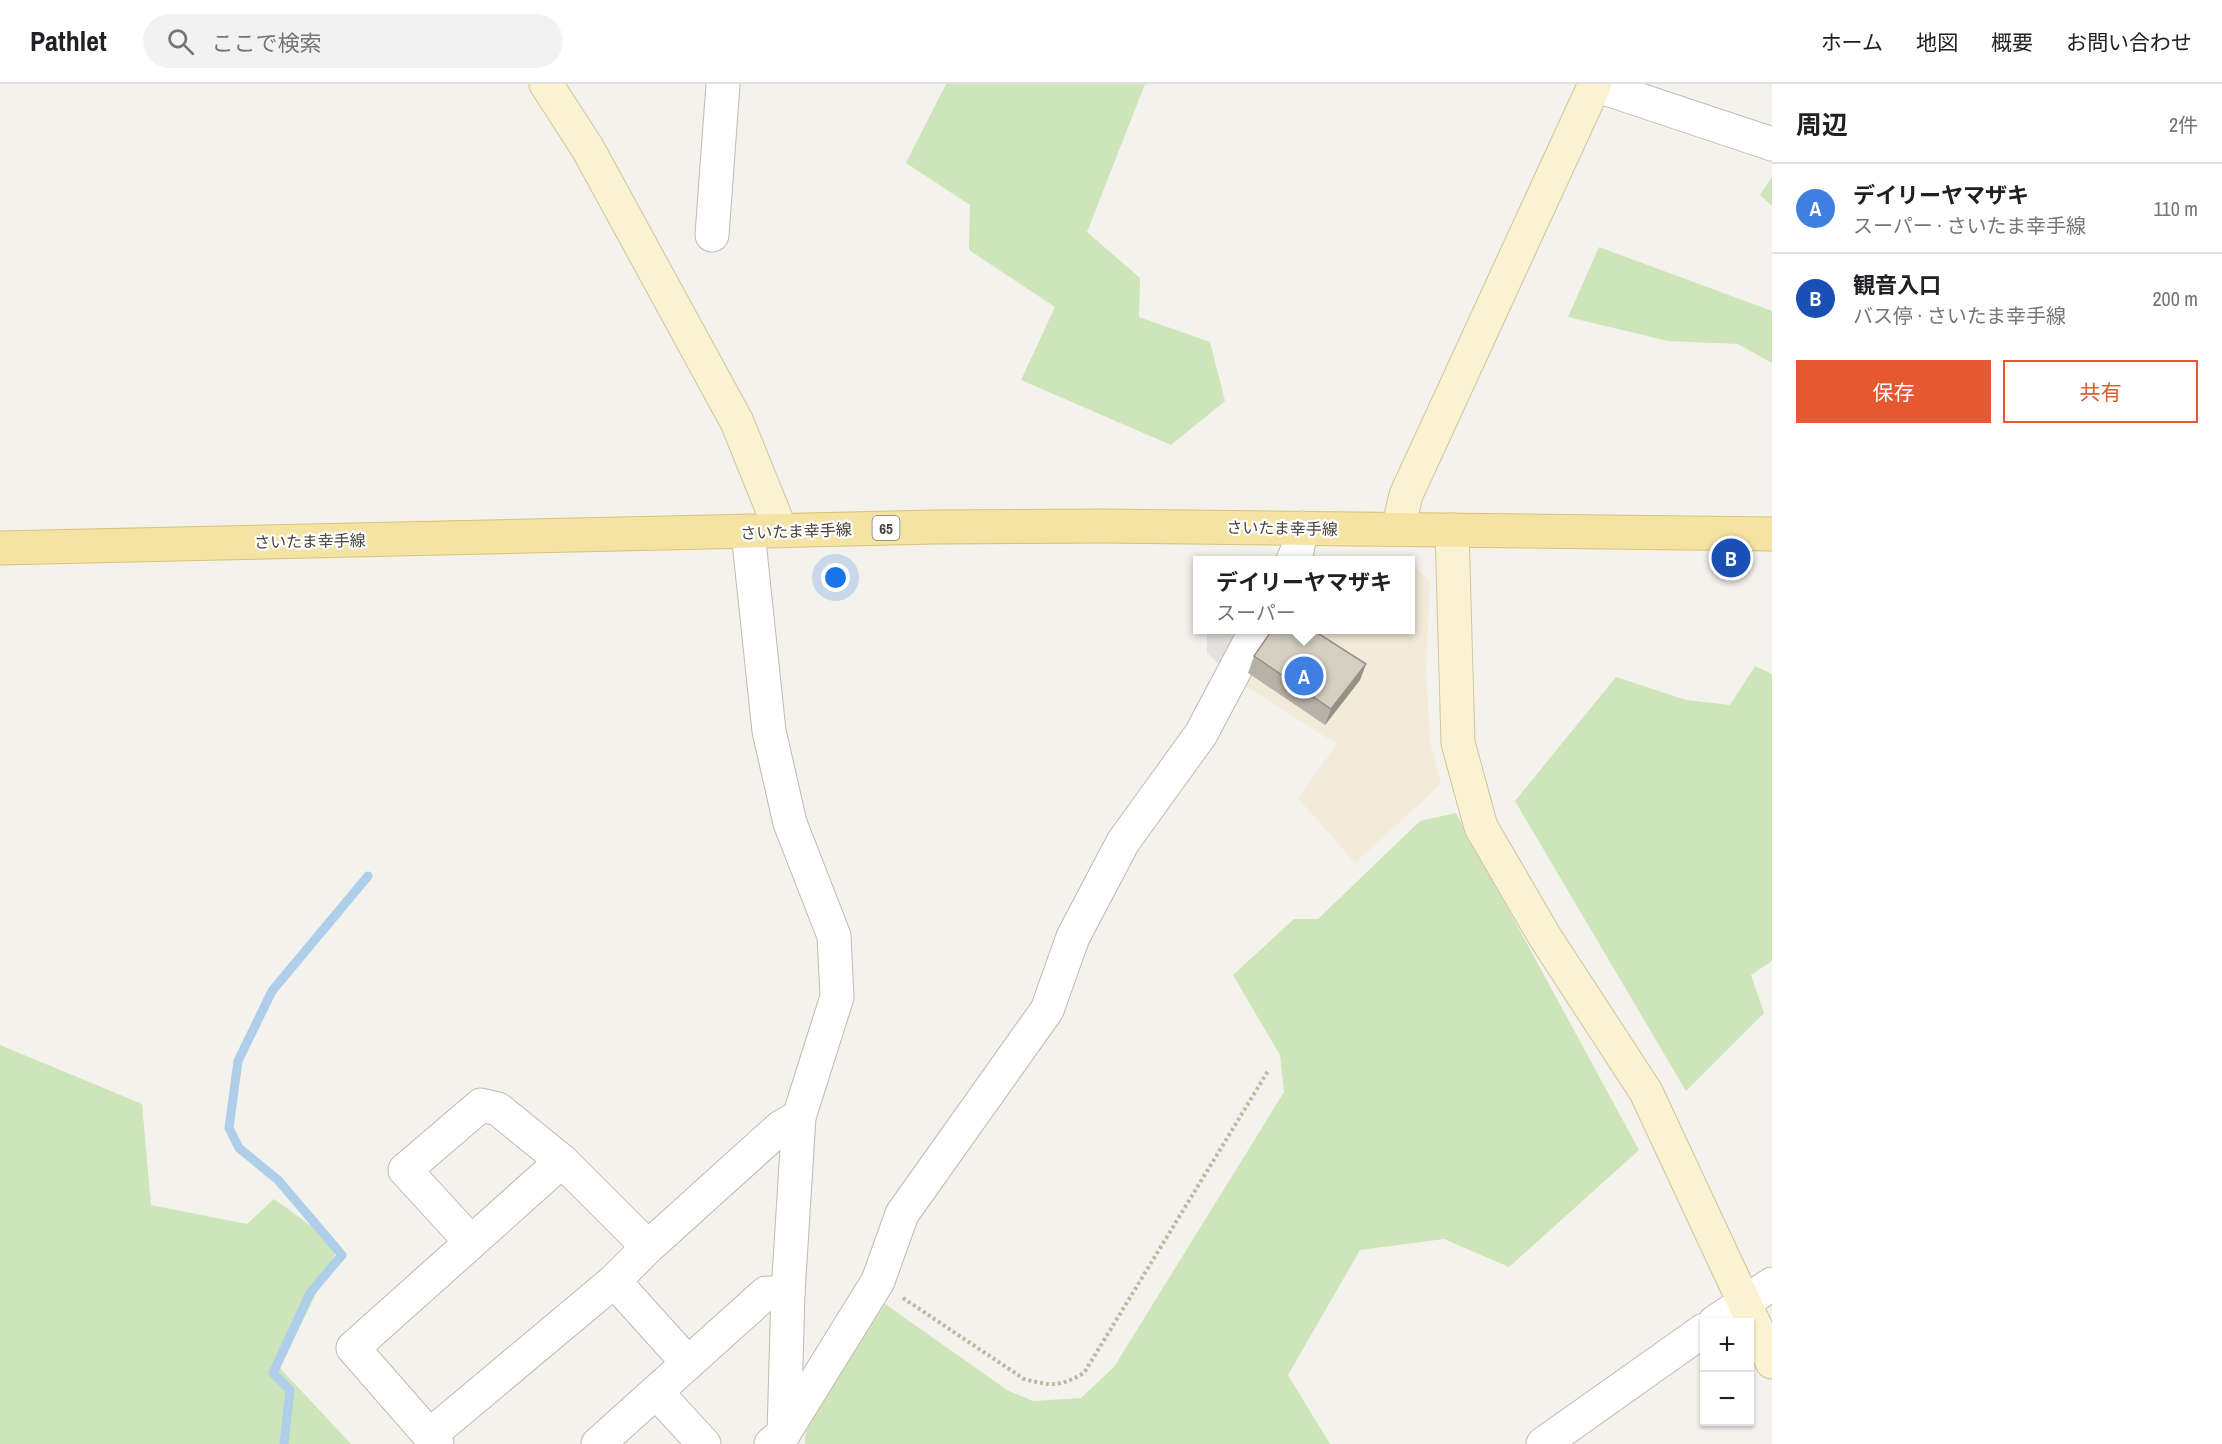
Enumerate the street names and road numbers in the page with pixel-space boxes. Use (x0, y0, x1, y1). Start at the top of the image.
road number: 65 (872, 516, 900, 540)
street label: さいたま幸手線 (1226, 516, 1338, 540)
street label: さいたま幸手線 (740, 518, 852, 544)
street label: さいたま幸手線 (254, 529, 366, 553)

